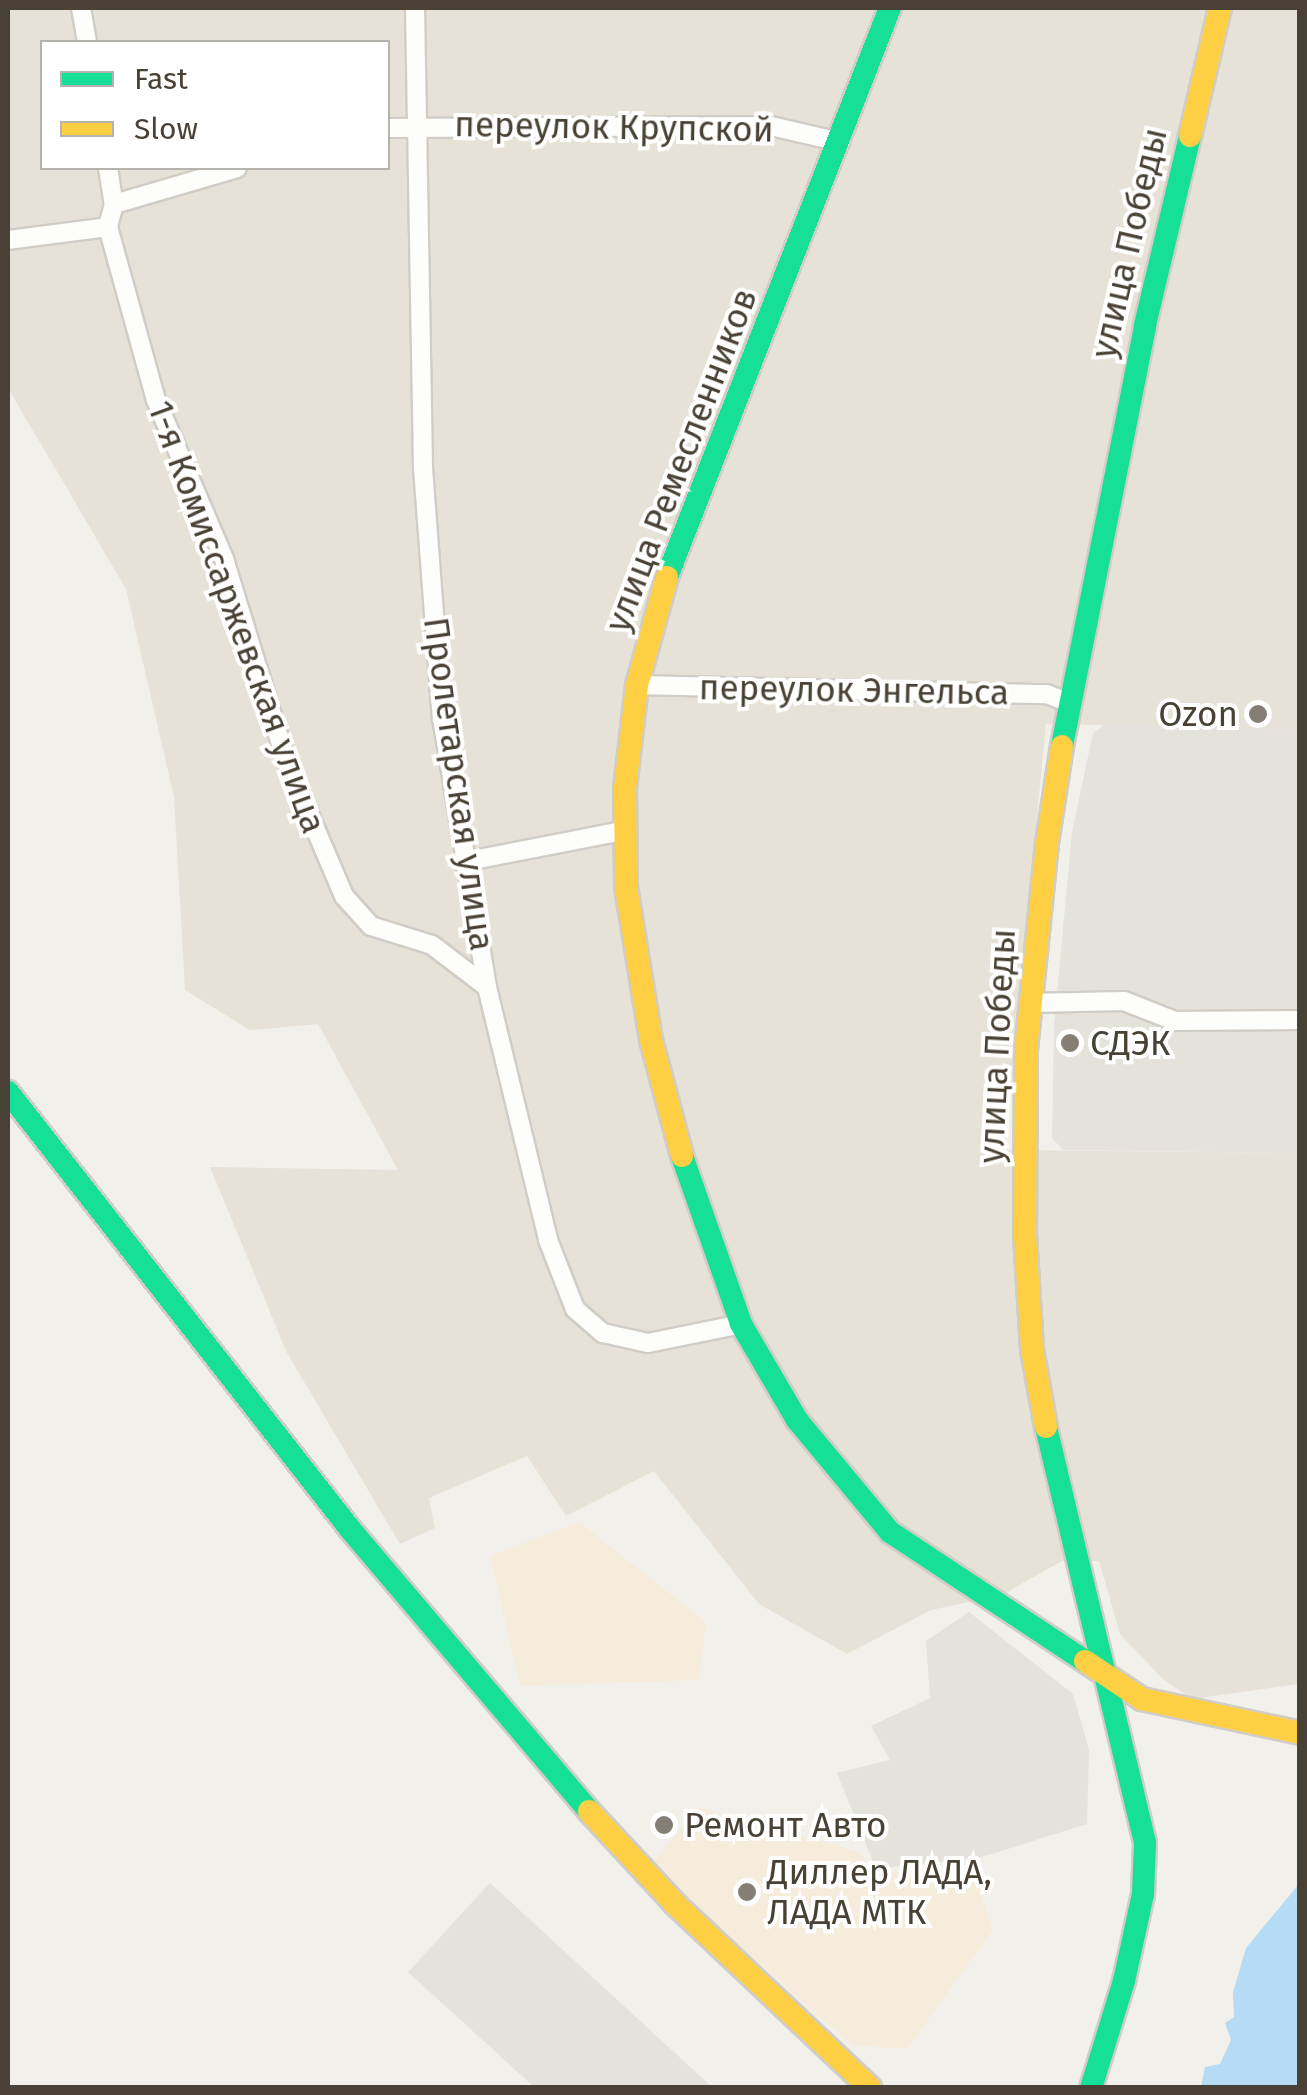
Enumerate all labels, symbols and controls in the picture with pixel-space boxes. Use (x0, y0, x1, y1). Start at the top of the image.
legend (40, 40, 390, 170)
text: Fast (134, 61, 188, 97)
street label: переулок Крупской (454, 103, 774, 151)
text: Slow (134, 111, 198, 147)
street label: улица Победы (1082, 124, 1176, 362)
street label: улица Ремесленников (596, 282, 766, 638)
street label: 1-я Комиссаржевская улица (139, 395, 335, 839)
street label: Пролетарская улица (415, 614, 503, 954)
street label: переулок Энгельса (698, 666, 1010, 714)
place label: Ozon (1158, 693, 1238, 735)
marker: Ozon (1247, 703, 1269, 725)
street label: улица Победы (970, 928, 1024, 1164)
place label: СДЭК (1090, 1022, 1170, 1064)
marker: СДЭК (1059, 1032, 1081, 1054)
place label: Ремонт Авто (684, 1804, 887, 1846)
marker: Ремонт Авто (653, 1814, 675, 1836)
place label: Диллер ЛАДА, ЛАДА МТК (767, 1851, 992, 1933)
marker: Диллер ЛАДА, ЛАДА МТК (736, 1881, 758, 1903)

